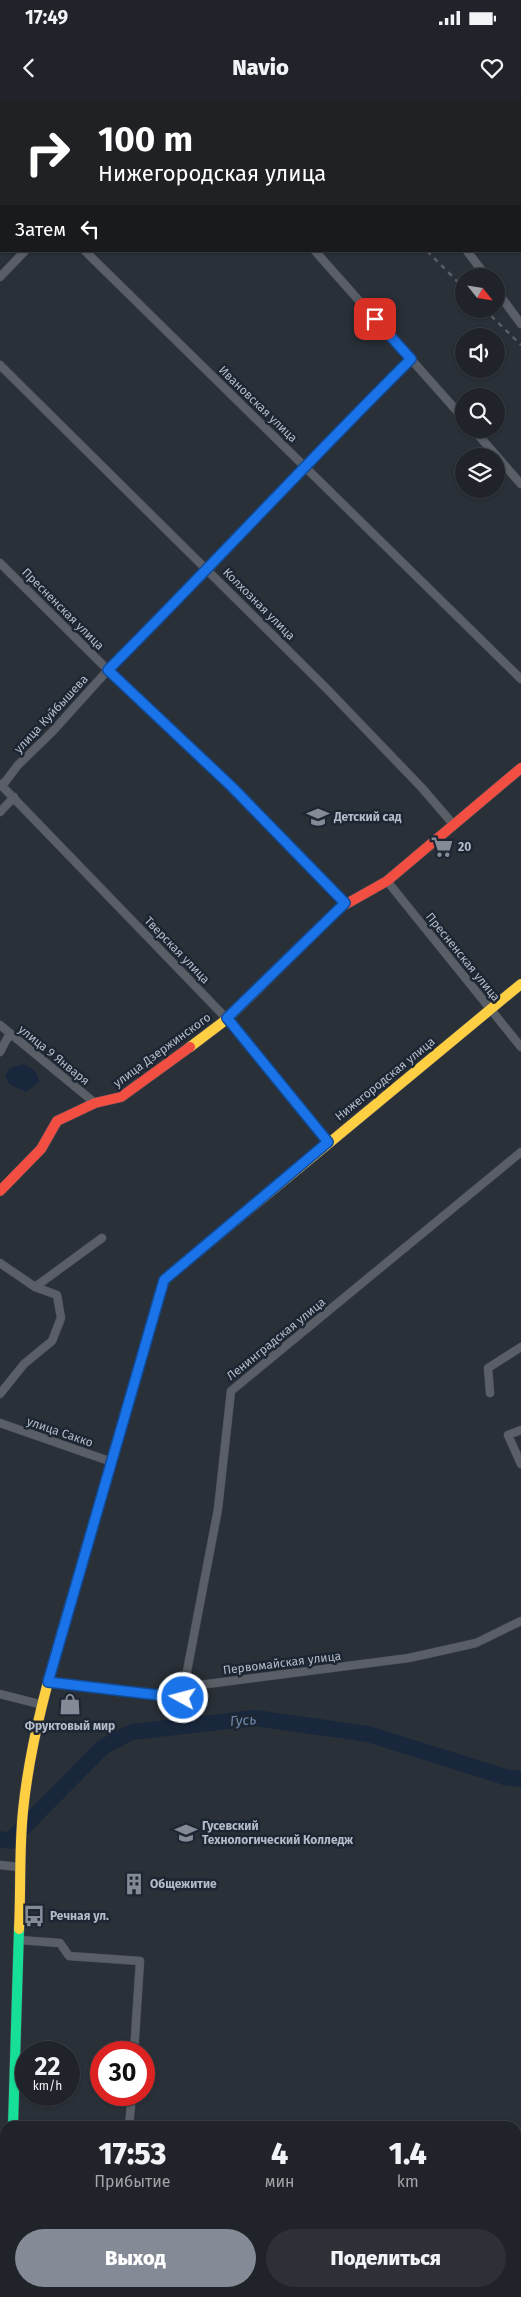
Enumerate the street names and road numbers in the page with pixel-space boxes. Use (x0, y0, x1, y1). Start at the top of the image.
street label: Ивановская улица (216, 363, 300, 445)
street label: Пресненская улица (19, 565, 107, 653)
street label: Колхозная улица (220, 565, 298, 643)
street label: улица Куйбышева (11, 672, 91, 756)
street label: Пресненская улица (423, 910, 503, 1004)
street label: Тверская улица (141, 914, 213, 986)
street label: улица Дзержинского (111, 1010, 213, 1090)
street label: улица 9 Января (16, 1022, 92, 1088)
street label: Нижегородская улица (332, 1034, 438, 1124)
street label: Ленинградская улица (224, 1295, 328, 1383)
street label: улица Сакко (25, 1414, 95, 1450)
street label: Первомайская улица (222, 1649, 342, 1677)

